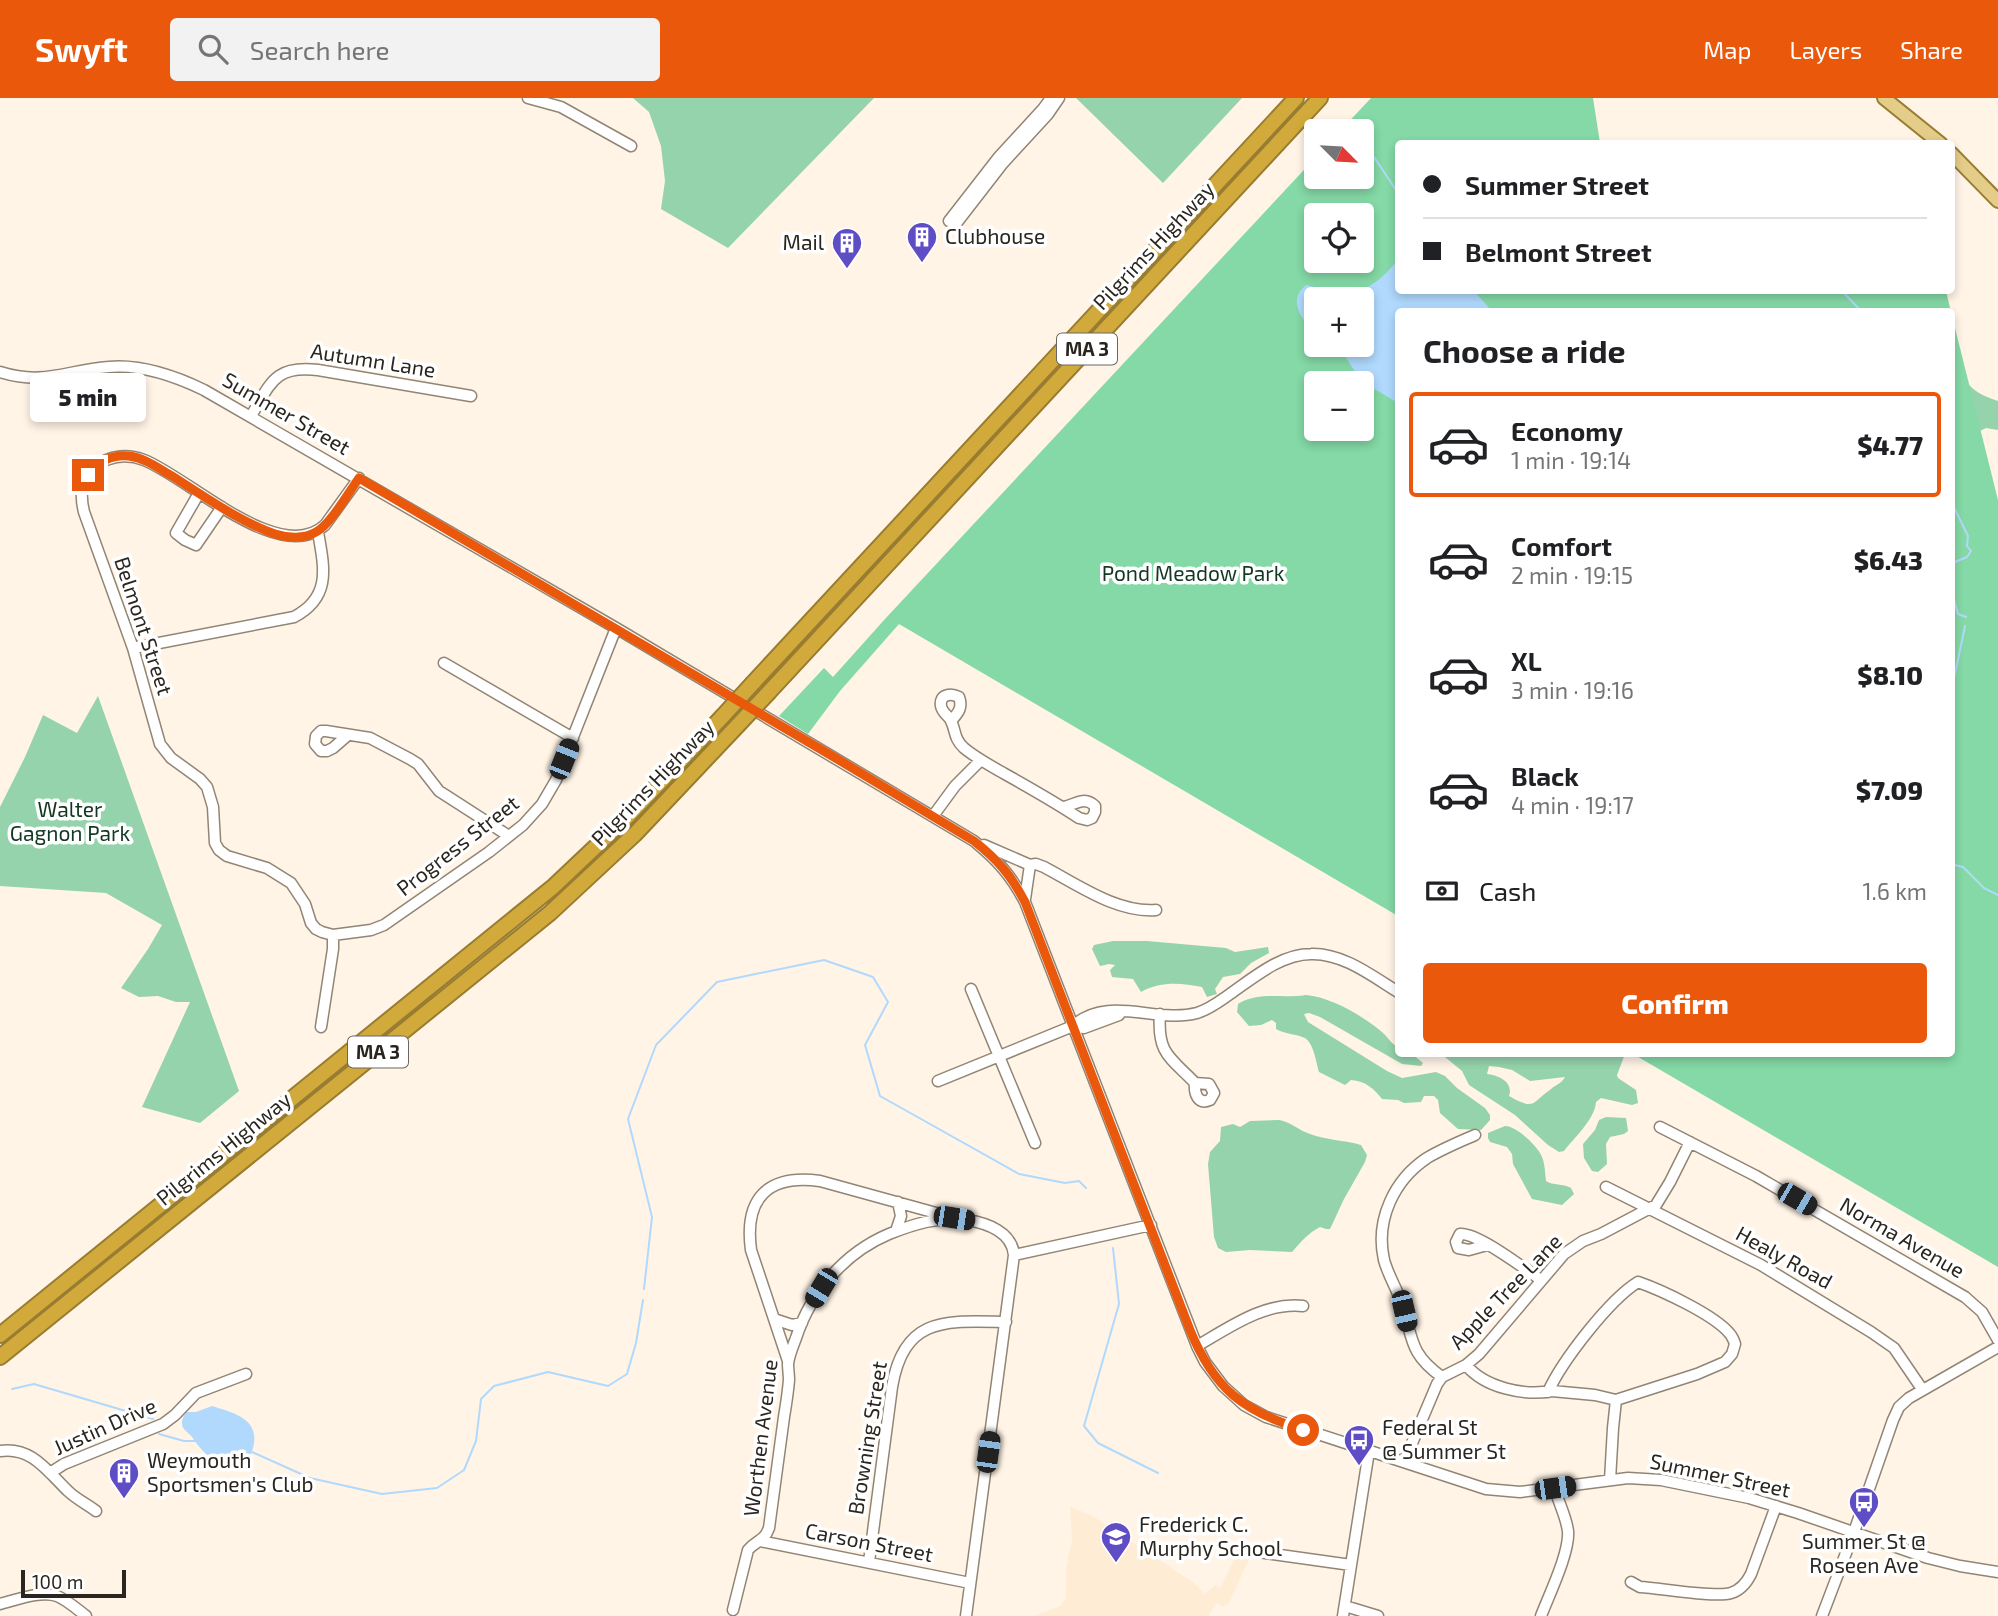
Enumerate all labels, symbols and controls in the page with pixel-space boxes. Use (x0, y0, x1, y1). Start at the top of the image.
search box (170, 18, 660, 81)
text: Swyft (35, 29, 128, 69)
icon: search (194, 30, 232, 68)
text: Search here (250, 34, 390, 65)
text: Map (1703, 35, 1751, 64)
text: Layers (1789, 35, 1862, 64)
text: Share (1900, 35, 1963, 64)
north arrow (1304, 119, 1374, 189)
map controls (1304, 119, 1374, 441)
text: Summer Street (1465, 169, 1649, 200)
street label: Pilgrims Highway (1087, 176, 1219, 314)
button: locate (1304, 203, 1374, 273)
building icon: Clubhouse (905, 220, 939, 264)
place label: Clubhouse (945, 223, 1045, 248)
building icon: Mail (830, 226, 864, 270)
place label: Mail (783, 229, 825, 254)
text: Belmont Street (1465, 236, 1652, 267)
button: + (1304, 287, 1374, 357)
text: Choose a ride (1423, 331, 1626, 369)
road number: MA 3 (1057, 333, 1117, 364)
street label: Autumn Lane (309, 337, 437, 382)
street label: Summer Street (219, 366, 355, 459)
button: − (1304, 371, 1374, 441)
callout: 5 min (30, 374, 146, 422)
text: 5 min (59, 383, 117, 411)
icon: car (1427, 413, 1490, 476)
text: Economy (1511, 415, 1623, 446)
text: $4.77 (1857, 429, 1923, 460)
text: 1 min · 19:14 (1511, 446, 1631, 474)
route end (72, 459, 104, 491)
icon: car (1427, 528, 1490, 591)
text: Comfort (1511, 530, 1612, 561)
text: $6.43 (1854, 544, 1923, 575)
street label: Belmont Street (110, 553, 179, 698)
park label: Pond Meadow Park (1102, 560, 1285, 585)
text: 2 min · 19:15 (1511, 561, 1633, 589)
icon: car (1427, 643, 1490, 706)
text: XL (1511, 645, 1542, 676)
text: $8.10 (1857, 659, 1923, 690)
text: 3 min · 19:16 (1511, 676, 1634, 704)
street label: Pilgrims Highway (585, 714, 719, 850)
car (547, 736, 582, 782)
icon: car (1427, 758, 1490, 821)
text: Black (1511, 760, 1579, 791)
text: $7.09 (1856, 774, 1923, 805)
street label: Progress Street (391, 789, 523, 900)
text: 4 min · 19:17 (1511, 791, 1634, 819)
park label: Walter Gagnon Park (10, 796, 131, 845)
icon: cash (1423, 872, 1461, 910)
text: Cash (1479, 875, 1536, 906)
text: 1.6 km (1862, 877, 1927, 905)
button: Confirm (1423, 963, 1927, 1043)
road number: MA 3 (348, 1036, 408, 1068)
street label: Pilgrims Highway (151, 1086, 295, 1210)
car (1774, 1179, 1821, 1219)
street label: Norma Avenue (1836, 1191, 1969, 1282)
car (932, 1204, 977, 1232)
street label: Healy Road (1732, 1220, 1837, 1293)
street label: Apple Tree Lane (1444, 1228, 1566, 1354)
car (802, 1265, 841, 1311)
car (1390, 1288, 1419, 1334)
street label: Worthen Avenue (737, 1358, 782, 1518)
street label: Browning Street (842, 1359, 891, 1516)
street label: Justin Drive (49, 1392, 160, 1459)
route start (1287, 1414, 1319, 1446)
place label: Federal St @ Summer St (1382, 1414, 1506, 1463)
bus stop icon: Federal St @ Summer St (1342, 1423, 1376, 1467)
car (975, 1430, 1002, 1474)
place label: Weymouth Sportsmen's Club (147, 1447, 314, 1496)
street label: Summer Street (1648, 1447, 1793, 1502)
building icon: Weymouth Sportsmen's Club (107, 1456, 141, 1500)
car (1533, 1475, 1578, 1501)
bus stop icon: Summer St @ Roseen Ave (1847, 1485, 1881, 1529)
place label: Frederick C. Murphy School (1139, 1511, 1283, 1560)
street label: Carson Street (803, 1517, 935, 1566)
school or university icon: Frederick C. Murphy School (1099, 1520, 1133, 1564)
place label: Summer St @ Roseen Ave (1802, 1528, 1926, 1577)
scale bar (21, 1567, 126, 1599)
text: 100 m (32, 1570, 83, 1593)

